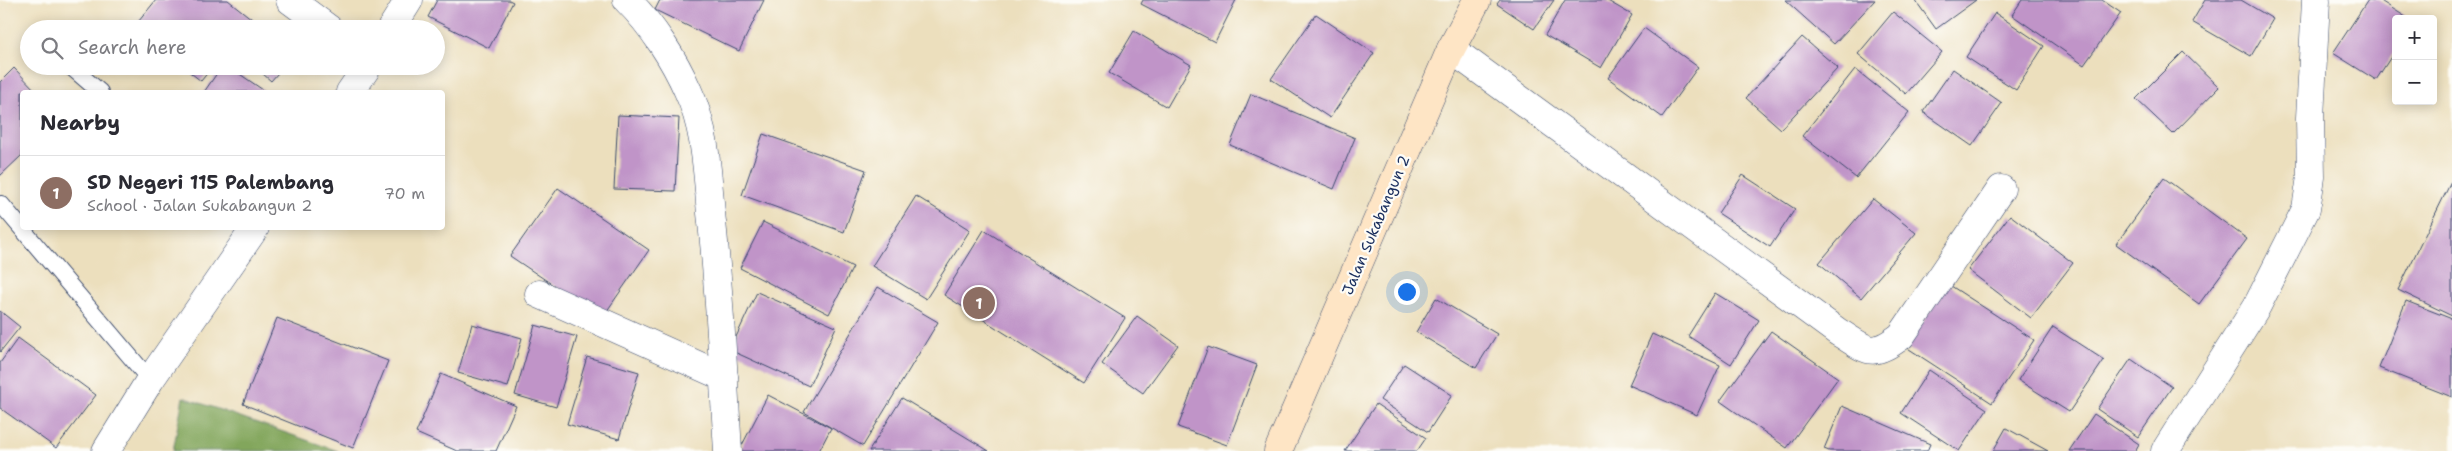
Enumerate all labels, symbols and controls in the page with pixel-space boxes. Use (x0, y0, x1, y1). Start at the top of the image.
map controls (2392, 15, 2437, 105)
button: + (2392, 15, 2437, 60)
search box (20, 20, 445, 75)
icon: search (38, 34, 66, 62)
text: Search here (78, 35, 187, 60)
button: − (2392, 60, 2437, 105)
text: Nearby (40, 109, 120, 137)
street label: Jalan Sukabangun 2 (1338, 152, 1414, 298)
text: SD Negeri 115 Palembang (87, 170, 334, 195)
text: 1 (52, 183, 60, 204)
text: 70 m (384, 183, 425, 204)
text: School · Jalan Sukabangun 2 (87, 195, 313, 216)
your location (1394, 279, 1420, 305)
pin: 1 (963, 284, 995, 322)

